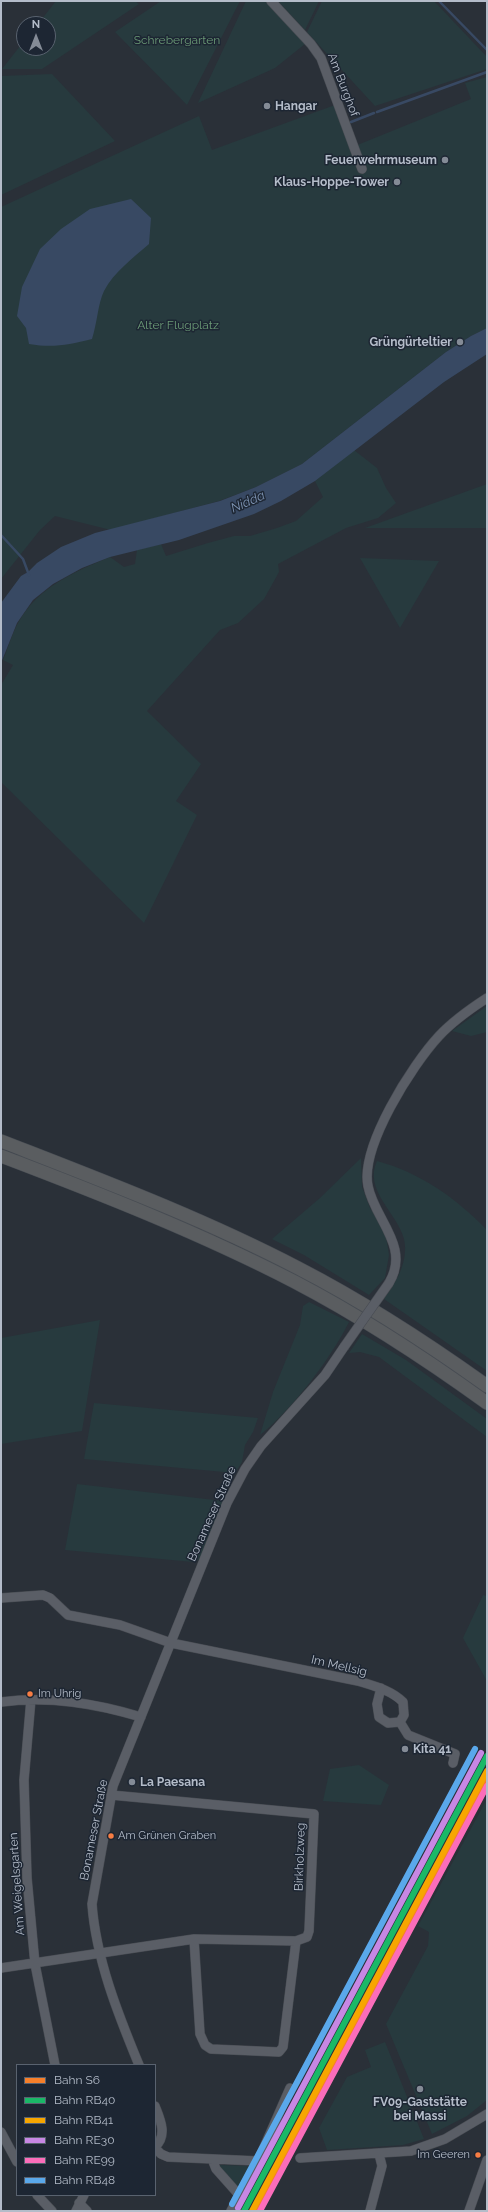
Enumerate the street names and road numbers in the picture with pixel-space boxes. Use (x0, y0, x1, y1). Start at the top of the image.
street label: Am Burghof (324, 51, 362, 119)
street label: Bonameser Straße (185, 1464, 239, 1564)
street label: Im Mellsig (310, 1653, 368, 1679)
street label: Bonameser Straße (77, 1778, 111, 1882)
street label: Birkholzweg (292, 1823, 308, 1891)
street label: Am Weigelsgarten (6, 1832, 28, 1936)

